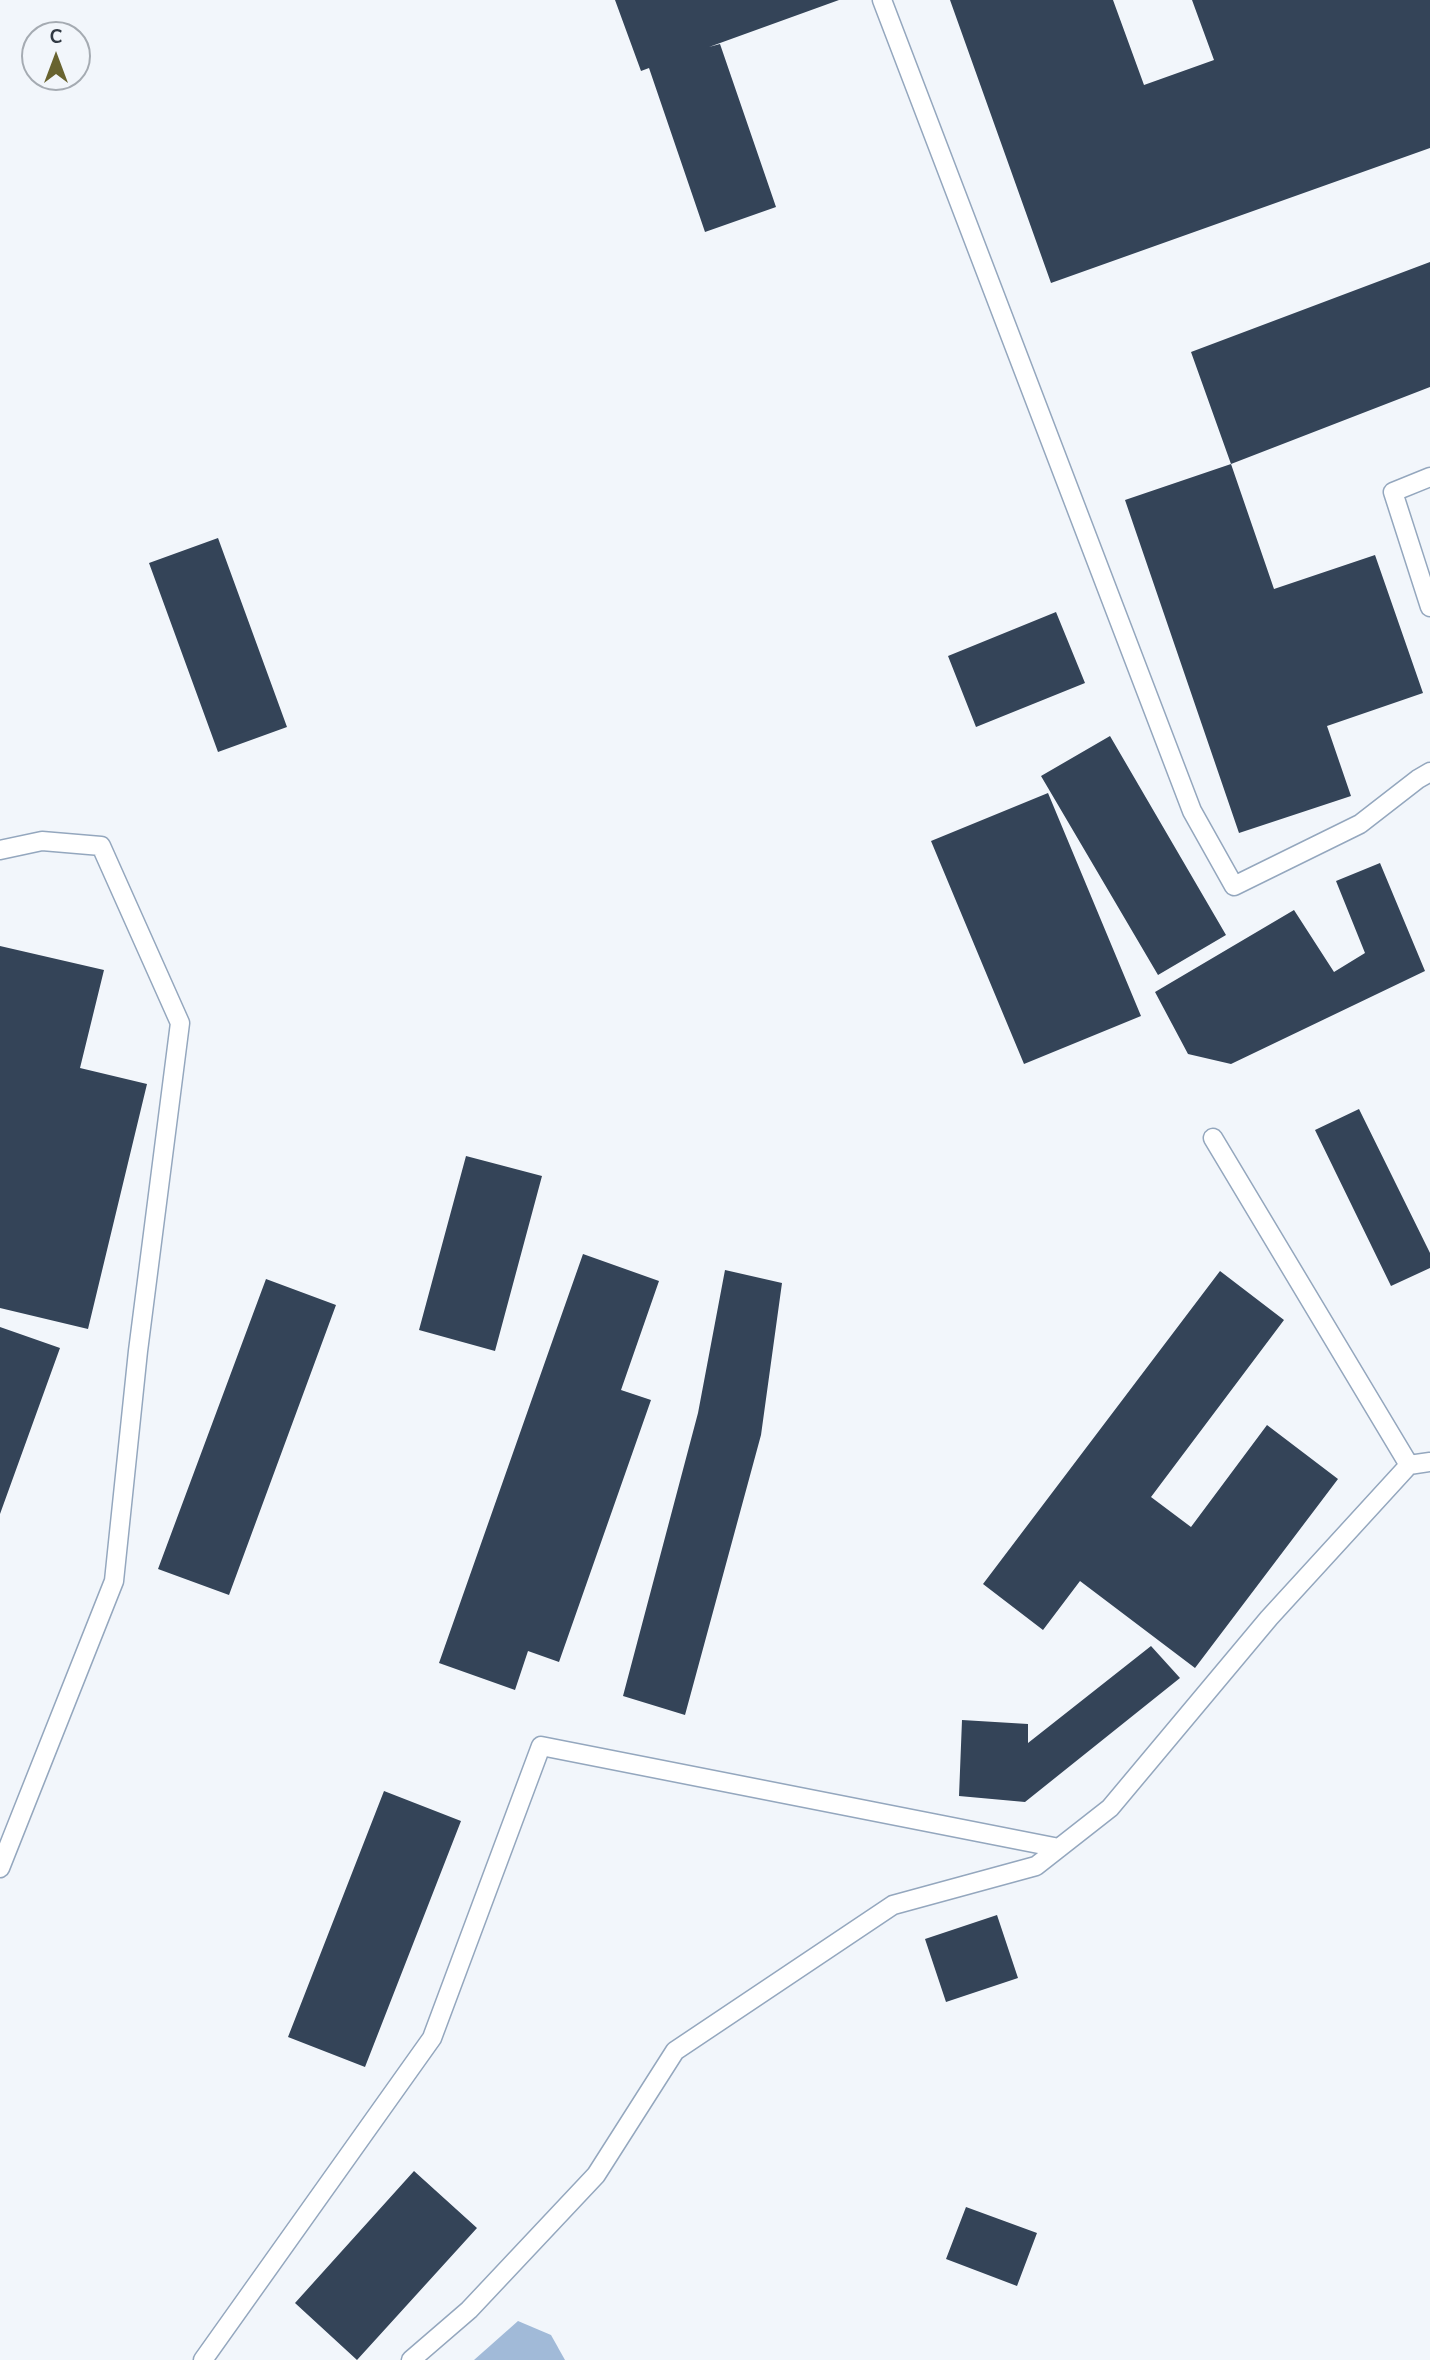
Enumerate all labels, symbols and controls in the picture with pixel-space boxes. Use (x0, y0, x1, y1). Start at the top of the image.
north arrow (21, 21, 91, 91)
text: С (50, 24, 62, 50)

